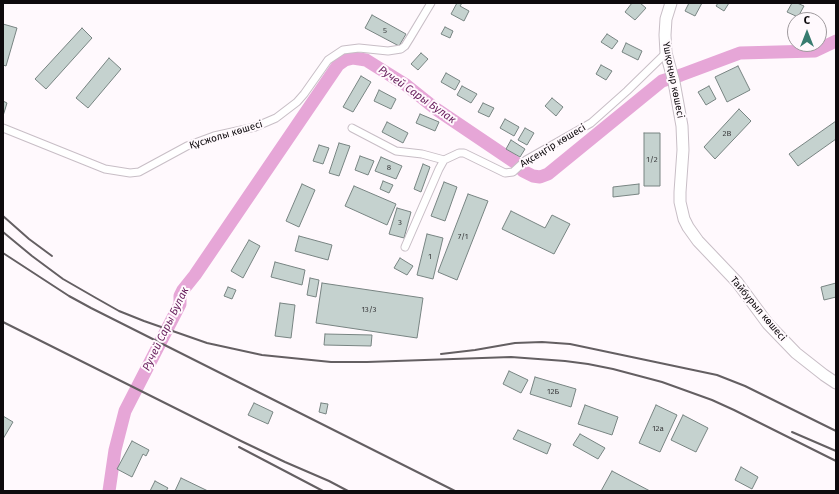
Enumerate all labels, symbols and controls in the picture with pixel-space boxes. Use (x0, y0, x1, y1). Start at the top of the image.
north arrow (787, 12, 827, 52)
text: С (804, 14, 810, 27)
house number: 5 (383, 26, 387, 36)
street label: Үшқоңыр көшесі (660, 41, 686, 119)
water label: Ручей Сары Булак (376, 63, 458, 127)
street label: Құсжолы көшесі (188, 118, 264, 152)
street label: Ақсеңгір көшесі (518, 122, 588, 170)
house number: 2В (723, 129, 731, 139)
house number: 1/2 (646, 155, 658, 165)
house number: 8 (387, 163, 391, 173)
house number: 3 (398, 218, 402, 228)
house number: 7/1 (458, 232, 468, 242)
house number: 1 (428, 252, 432, 262)
street label: Тайбурыл көшесі (728, 274, 788, 344)
water label: Ручей Сары Булак (140, 285, 192, 373)
house number: 13/3 (361, 305, 377, 315)
house number: 12Б (547, 387, 559, 397)
house number: 12а (652, 424, 664, 434)

